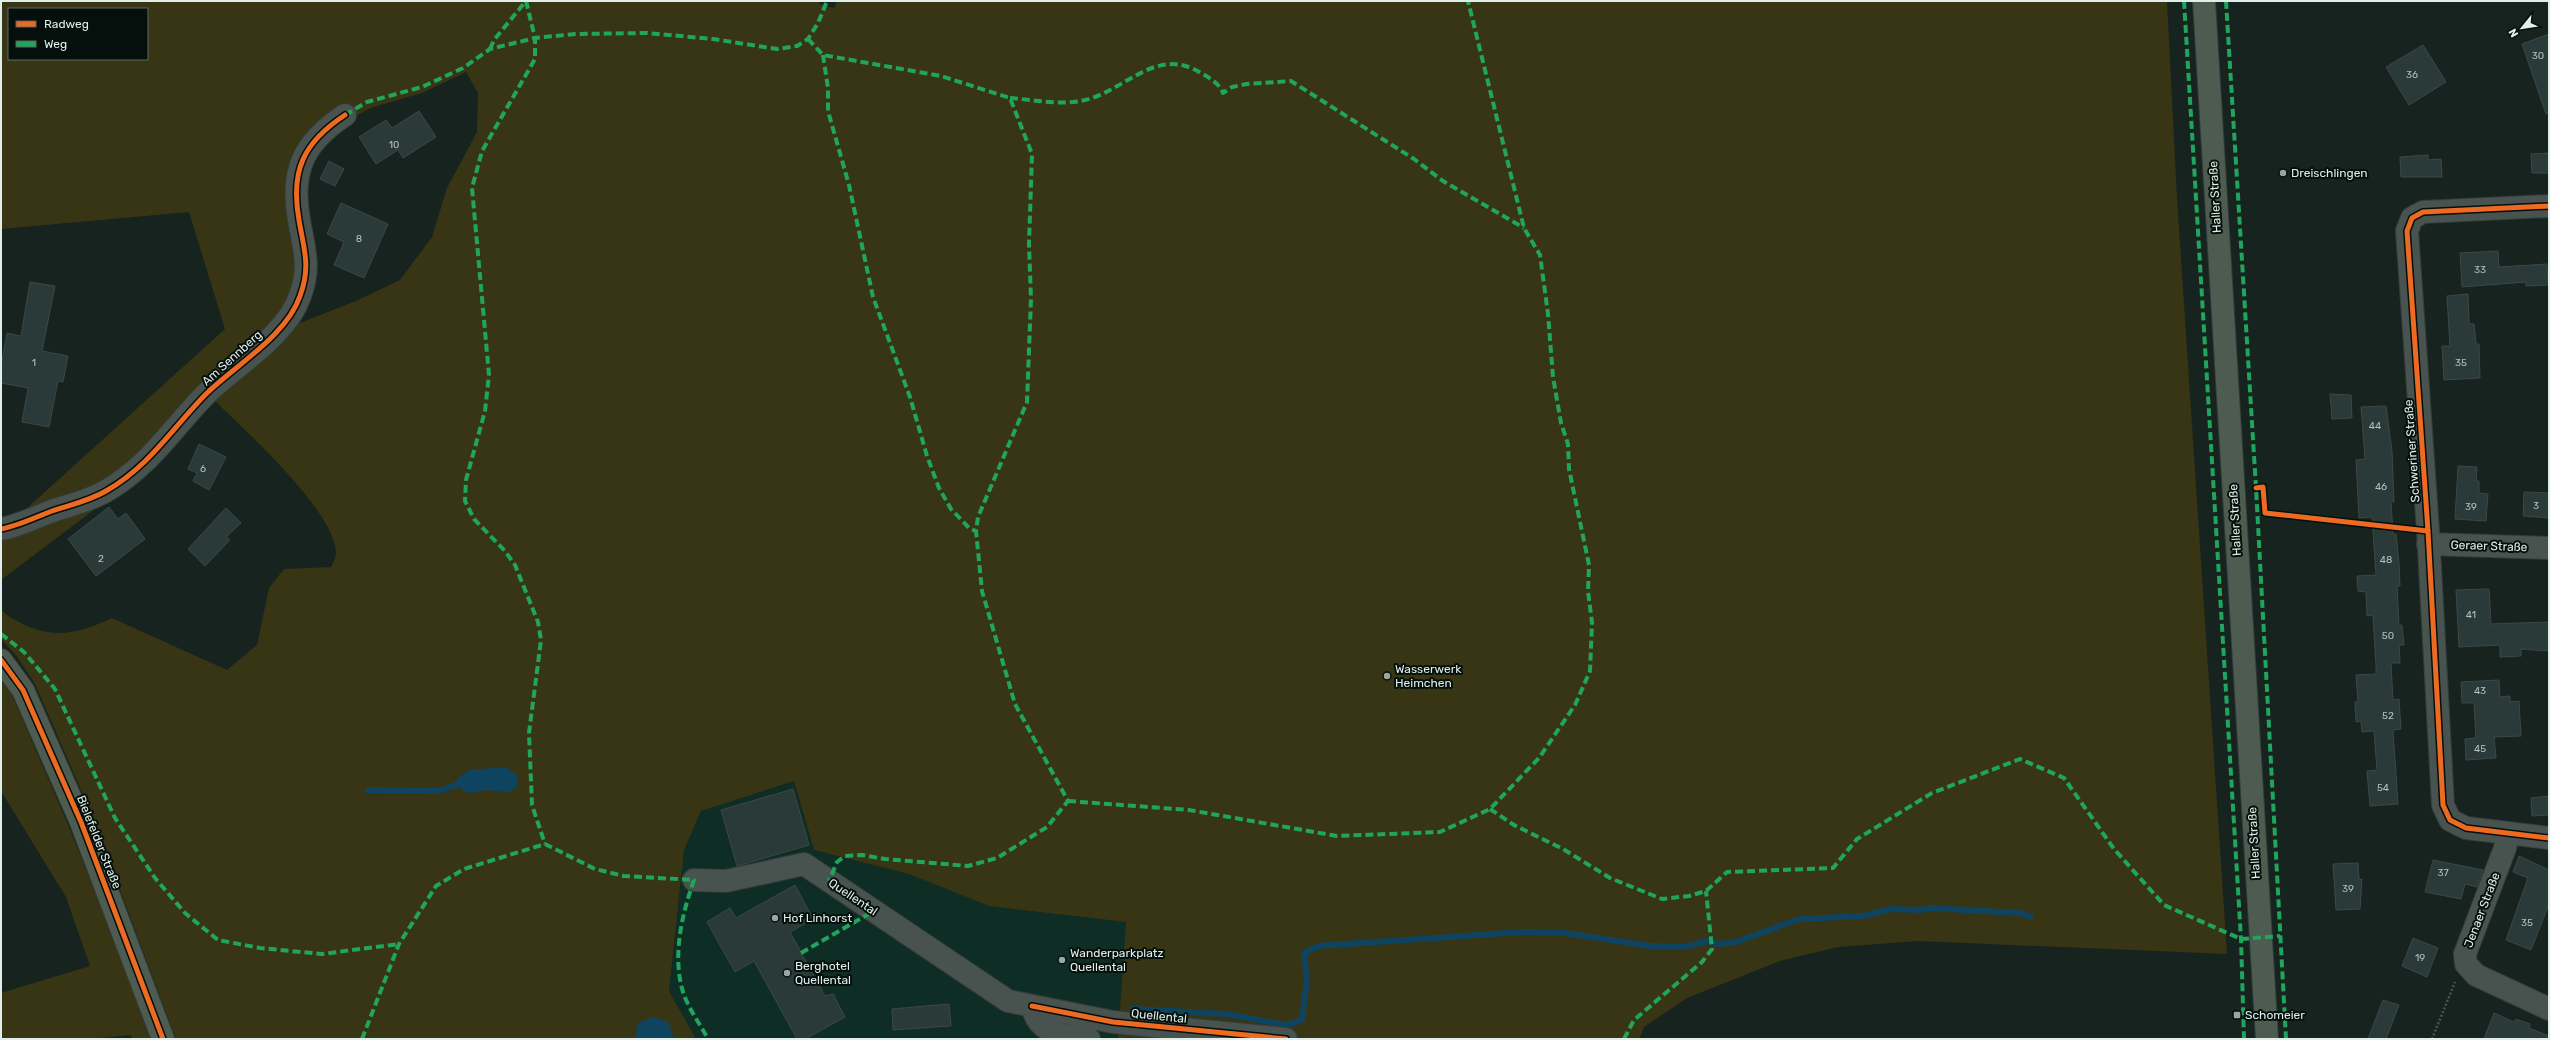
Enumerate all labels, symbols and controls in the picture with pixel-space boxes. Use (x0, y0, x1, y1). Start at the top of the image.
legend (8, 8, 148, 60)
north arrow (2502, 8, 2542, 48)
text: Radweg (44, 17, 89, 31)
text: N (2506, 26, 2521, 39)
text: Weg (44, 37, 67, 51)
house number: 30 (2532, 50, 2544, 62)
house number: 36 (2406, 69, 2418, 81)
house number: 10 (389, 139, 399, 151)
street label: Haller Straße (2206, 160, 2224, 233)
place label: Dreischlingen (2291, 166, 2368, 180)
marker: Dreischlingen (2278, 168, 2288, 178)
house number: 8 (356, 233, 362, 245)
house number: 33 (2474, 264, 2486, 276)
street label: Am Sennberg (199, 327, 265, 389)
house number: 1 (32, 357, 36, 369)
house number: 35 (2455, 357, 2467, 369)
street label: Schweriner Straße (2401, 399, 2423, 503)
house number: 44 (2369, 420, 2381, 432)
house number: 6 (200, 463, 206, 475)
house number: 46 (2375, 481, 2387, 493)
street label: Haller Straße (2226, 483, 2244, 556)
house number: 3 (2533, 500, 2539, 512)
house number: 39 (2465, 501, 2477, 513)
street label: Geraer Straße (2450, 538, 2528, 554)
house number: 2 (98, 553, 104, 565)
house number: 48 (2380, 554, 2392, 566)
house number: 41 (2466, 609, 2476, 621)
house number: 50 (2382, 630, 2394, 642)
place label: Wasserwerk Heimchen (1395, 662, 1462, 690)
marker: Wasserwerk Heimchen (1382, 671, 1392, 681)
house number: 43 (2474, 685, 2486, 697)
house number: 52 (2382, 710, 2394, 722)
house number: 45 (2474, 743, 2486, 755)
house number: 54 (2377, 782, 2389, 794)
street label: Bielefelder Straße (74, 793, 124, 891)
street label: Haller Straße (2245, 806, 2263, 879)
house number: 37 (2437, 867, 2449, 879)
street label: Jenaer Straße (2461, 870, 2503, 949)
street label: Quellental (826, 876, 880, 919)
house number: 39 (2342, 883, 2354, 895)
place label: Hof Linhorst (783, 911, 852, 925)
marker: Hof Linhorst (770, 913, 780, 923)
house number: 35 (2521, 917, 2533, 929)
place label: Wanderparkplatz Quellental (1070, 946, 1164, 974)
house number: 19 (2415, 952, 2425, 964)
marker: Wanderparkplatz Quellental (1057, 955, 1067, 965)
place label: Berghotel Quellental (795, 959, 851, 987)
marker: Berghotel Quellental (782, 968, 792, 978)
street label: Quellental (1130, 1006, 1188, 1026)
place label: Schomeier (2245, 1008, 2305, 1022)
marker: Schomeier (2232, 1010, 2242, 1020)

